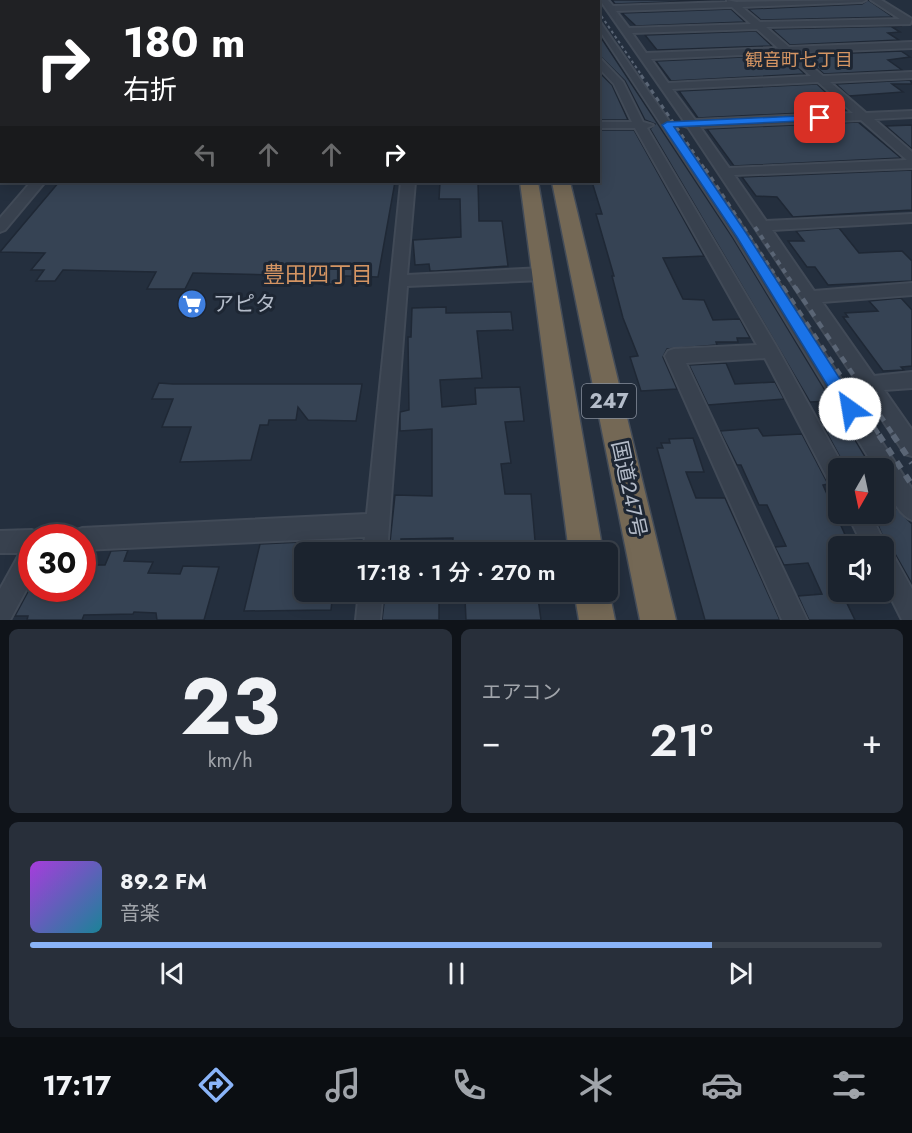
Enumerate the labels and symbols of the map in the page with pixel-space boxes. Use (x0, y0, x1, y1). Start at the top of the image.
district label: 観音町七丁目 (745, 47, 853, 73)
pin (794, 92, 845, 143)
district label: 豊田四丁目 (263, 258, 373, 290)
supermarket icon: アピタ (176, 288, 208, 320)
place label: アピタ (213, 289, 276, 319)
position arrow (818, 377, 882, 441)
road number: 247 (582, 384, 636, 418)
street label: 国道247号 (604, 438, 654, 540)
north arrow (828, 458, 894, 524)
speed limit sign: 30 (18, 524, 96, 602)

